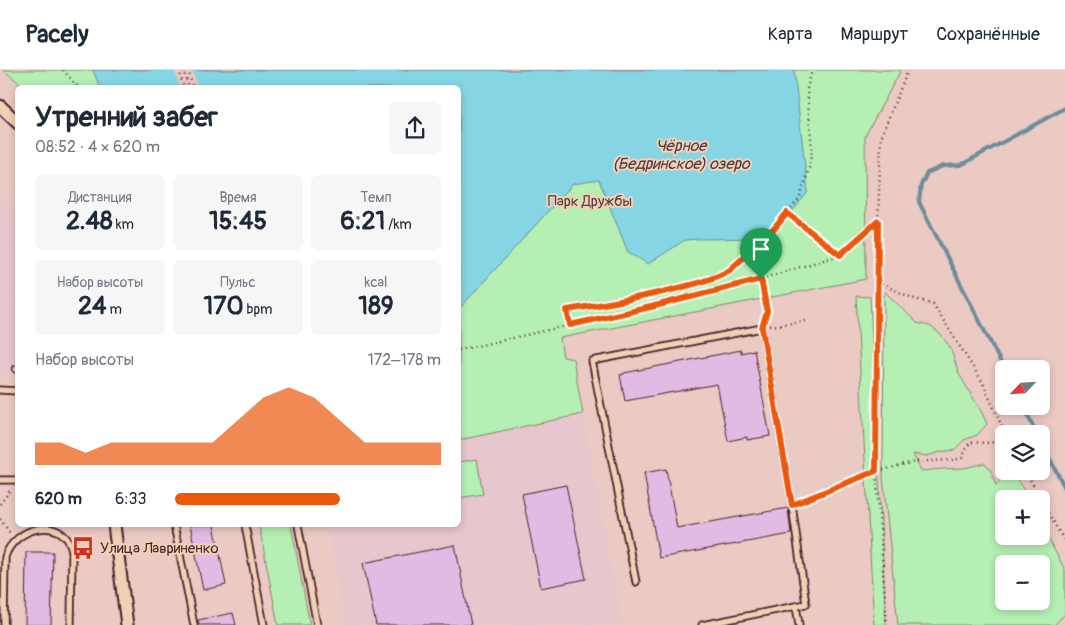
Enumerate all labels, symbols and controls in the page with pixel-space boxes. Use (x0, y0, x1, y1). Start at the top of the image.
text: Pacely (25, 20, 88, 49)
text: Карта (768, 23, 812, 46)
text: Маршрут (840, 23, 908, 46)
text: Сохранённые (936, 23, 1040, 46)
text: Утренний забег (35, 100, 218, 135)
button: share (389, 102, 441, 154)
water label: Чёрное (Бедринское) озеро (612, 136, 751, 174)
text: 08:52 · 4 × 620 m (35, 137, 160, 157)
text: Дистанция (68, 189, 132, 206)
text: Время (219, 189, 257, 206)
text: Темп (360, 189, 392, 206)
park label: Парк Дружбы (548, 192, 632, 211)
text: 2.48 (66, 206, 113, 237)
text: 15:45 (209, 206, 267, 237)
text: 6:21 (340, 206, 385, 237)
text: km (113, 216, 134, 233)
text: /km (385, 216, 412, 233)
pin (740, 228, 782, 279)
icon: arrive (747, 235, 775, 263)
text: Набор высоты (57, 274, 143, 291)
text: Пульс (220, 274, 256, 291)
text: kcal (365, 274, 387, 291)
text: 24 (78, 291, 107, 322)
text: 170 (203, 291, 244, 322)
text: 189 (358, 291, 394, 322)
text: m (107, 301, 122, 318)
text: bpm (244, 301, 273, 318)
text: Набор высоты (35, 350, 134, 370)
text: 172–178 m (367, 350, 441, 370)
north arrow (995, 360, 1050, 415)
map controls (995, 360, 1050, 610)
button: layers (995, 425, 1050, 480)
text: 620 m (35, 489, 82, 509)
text: 6:33 (115, 489, 146, 509)
button: + (995, 490, 1050, 545)
bus stop icon: Улица Лавриненко (70, 535, 96, 561)
place label: Улица Лавриненко (100, 539, 218, 558)
button: − (995, 555, 1050, 610)

